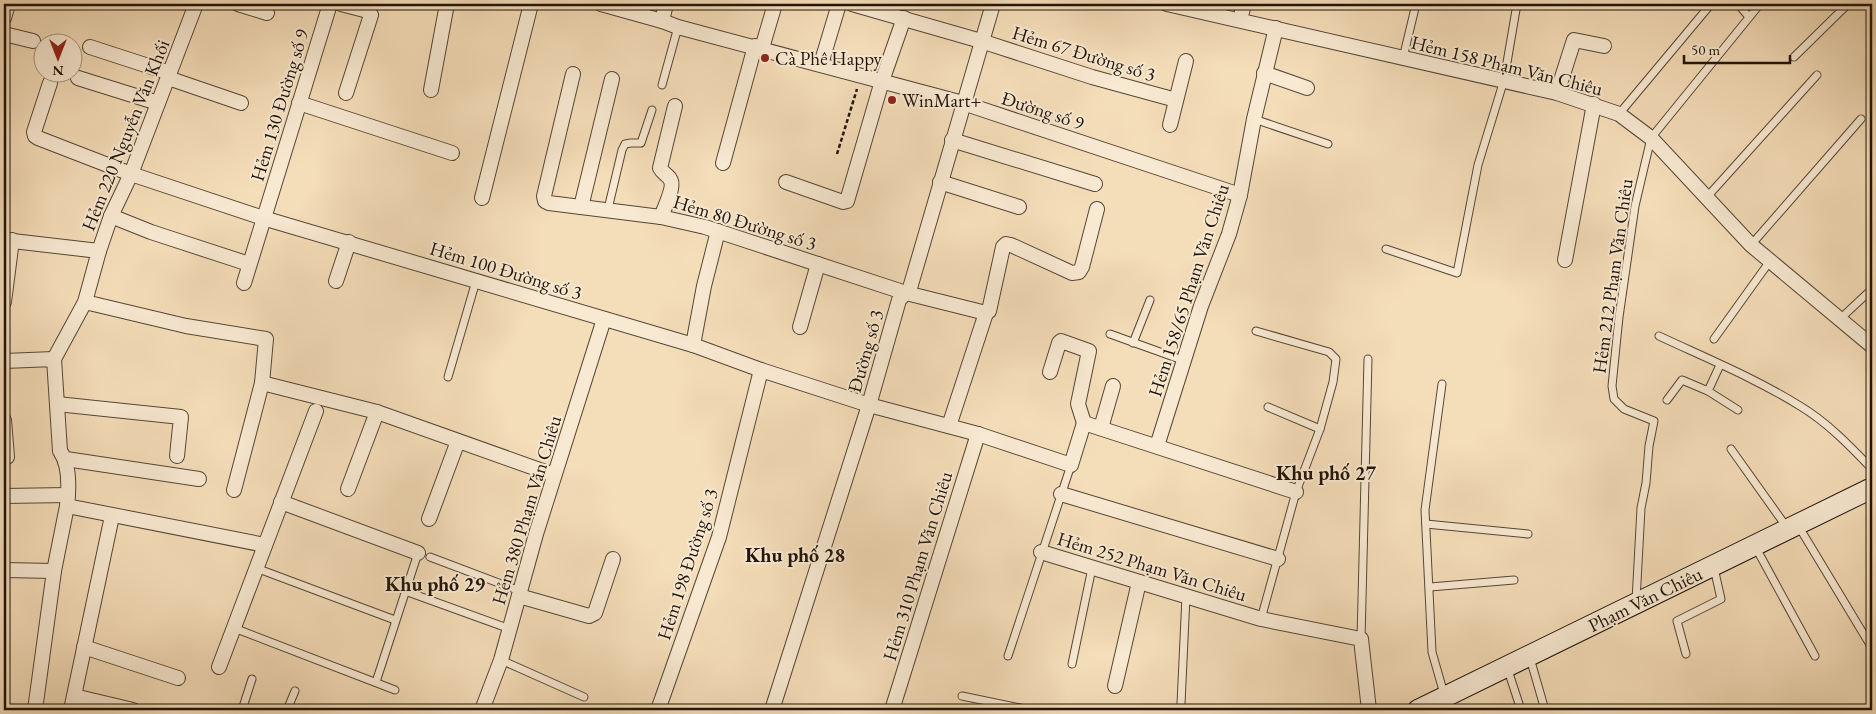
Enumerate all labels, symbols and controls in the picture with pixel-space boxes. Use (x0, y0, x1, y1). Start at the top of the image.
street label: Hẻm 67 Đường số 3 (1009, 20, 1159, 87)
street label: Hẻm 130 Đường số 9 (244, 26, 314, 184)
street label: Hẻm 158 Phạm Văn Chiêu (1408, 30, 1605, 101)
north arrow (32, 32, 82, 82)
scale bar (1684, 32, 1790, 64)
street label: Hẻm 220 Nguyễn Văn Khối (76, 36, 175, 234)
text: 50 m (1691, 40, 1720, 59)
place label: Cà Phê Happy (775, 46, 883, 71)
marker: Cà Phê Happy (759, 52, 771, 64)
text: N (52, 62, 64, 80)
street label: Đường số 9 (998, 85, 1087, 136)
place label: WinMart+ (902, 88, 982, 113)
marker: WinMart+ (886, 94, 898, 106)
street label: Hẻm 212 Phạm Văn Chiêu (1586, 177, 1639, 375)
street label: Hẻm 158/65 Phạm Văn Chiêu (1142, 181, 1235, 400)
street label: Hẻm 80 Đường số 3 (670, 189, 820, 256)
street label: Hẻm 100 Đường số 3 (427, 235, 585, 305)
street label: Đường số 3 (842, 307, 889, 396)
street label: Hẻm 380 Phạm Văn Chiêu (486, 412, 567, 608)
district label: Khu phố 27 (1276, 460, 1376, 486)
street label: Hẻm 310 Phạm Văn Chiêu (877, 468, 958, 664)
street label: Hẻm 198 Đường số 3 (651, 485, 724, 643)
street label: Hẻm 252 Phạm Văn Chiêu (1054, 526, 1250, 607)
district label: Khu phố 28 (745, 542, 845, 568)
street label: Phạm Văn Chiêu (1584, 561, 1706, 638)
district label: Khu phố 29 (385, 571, 485, 597)

